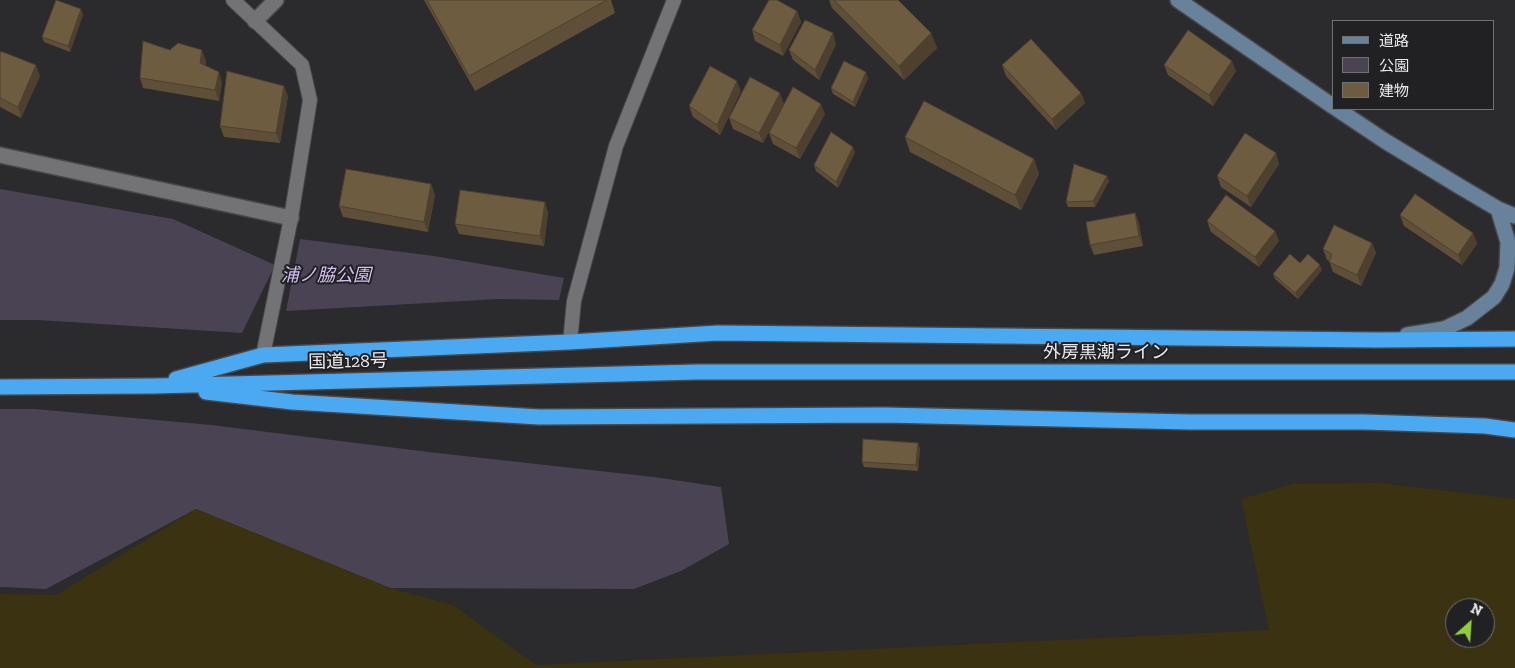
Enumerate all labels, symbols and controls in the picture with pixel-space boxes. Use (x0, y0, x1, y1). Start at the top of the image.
legend (1332, 20, 1495, 110)
text: 道路 (1379, 32, 1409, 50)
text: 公園 (1379, 57, 1409, 75)
text: 建物 (1379, 82, 1409, 100)
park label: 浦ノ脇公園 (281, 265, 371, 287)
street label: 外房黒潮ライン (1043, 342, 1169, 364)
street label: 国道128号 (308, 351, 388, 373)
north arrow (1445, 598, 1495, 648)
text: N (1468, 600, 1485, 620)

